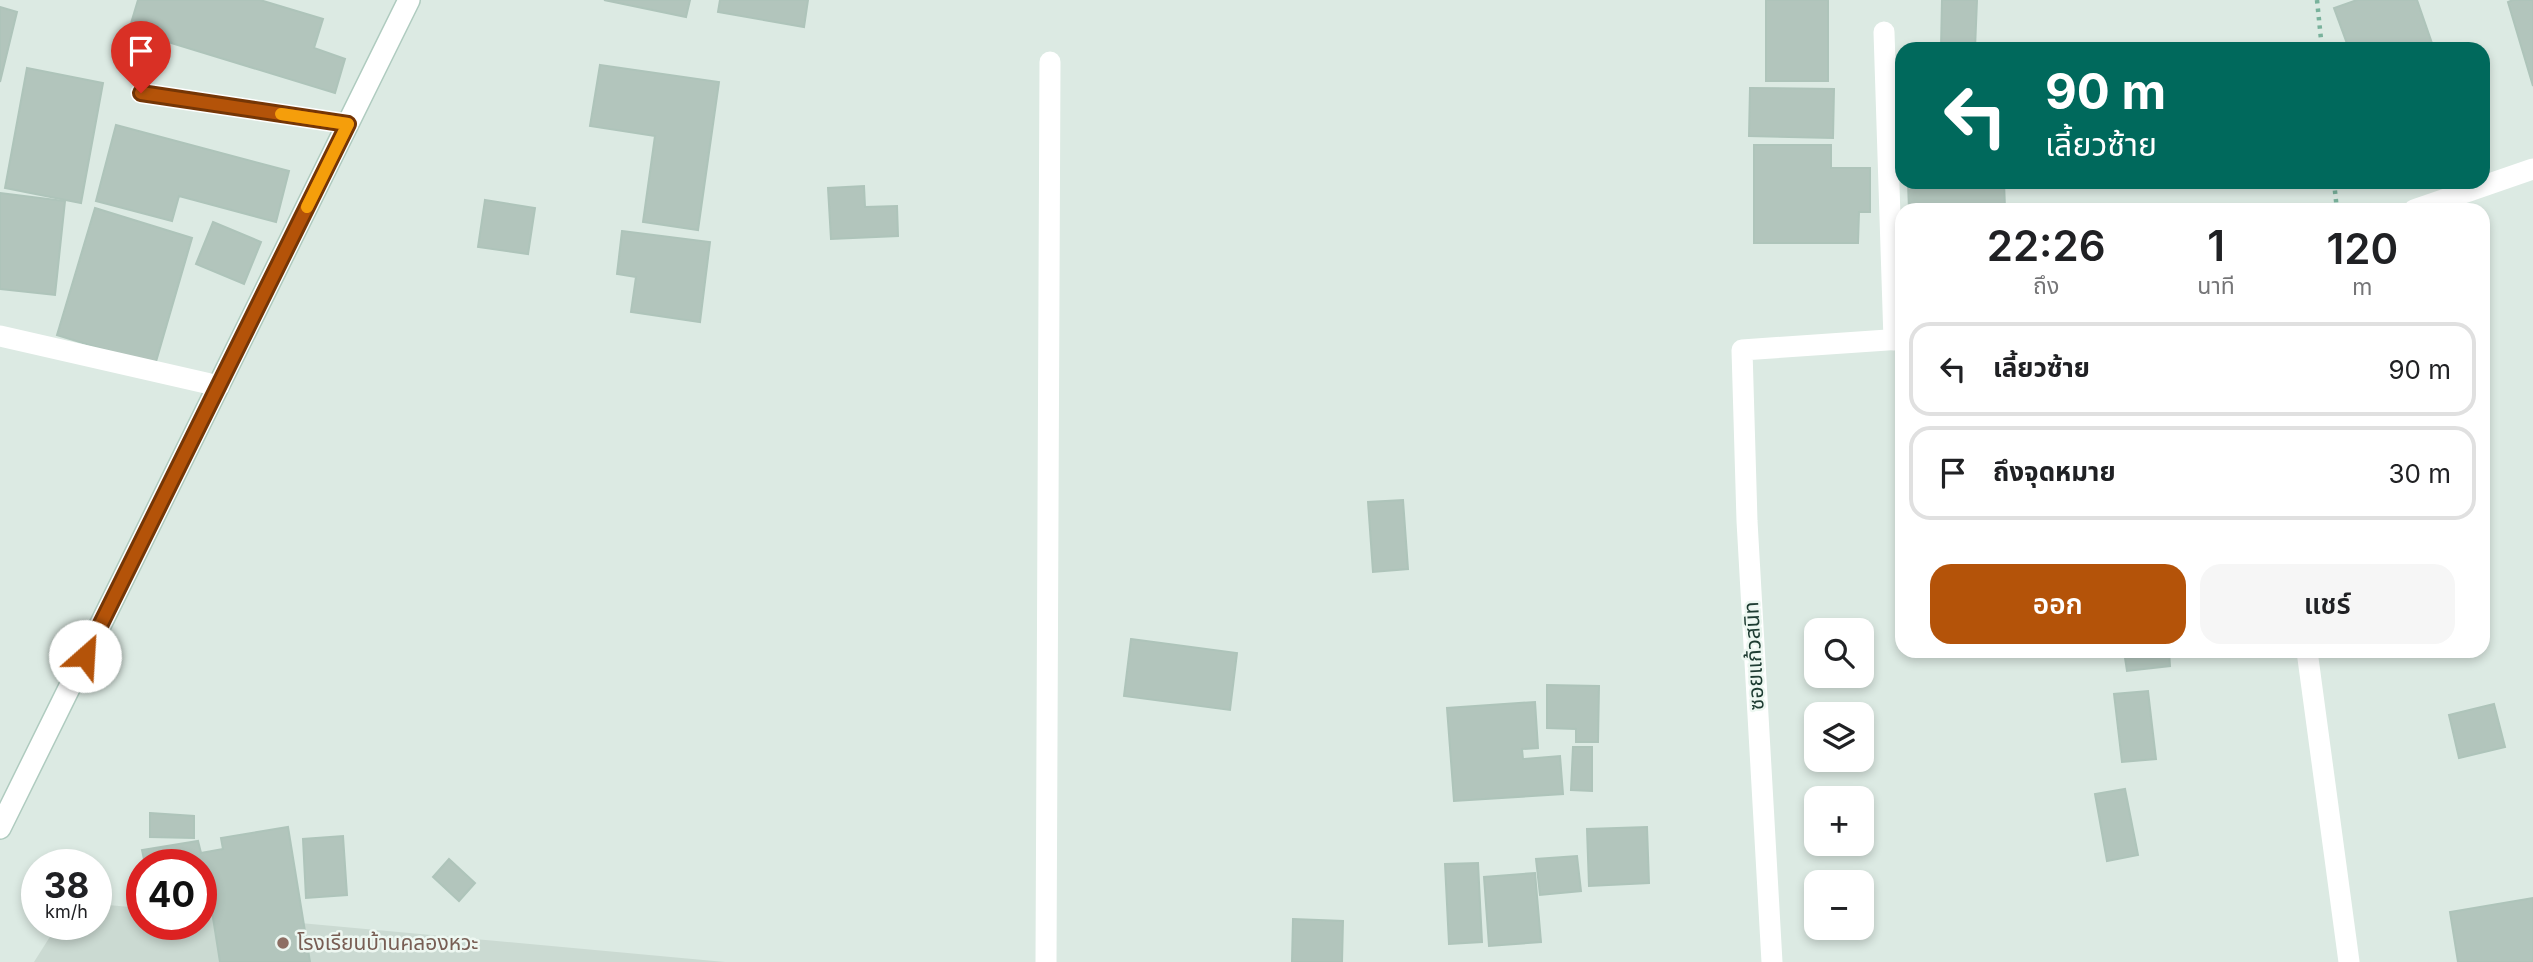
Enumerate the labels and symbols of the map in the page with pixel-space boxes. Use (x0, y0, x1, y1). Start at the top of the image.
pin (111, 21, 171, 93)
street label: ซอยแก้วสนิท (1738, 601, 1769, 711)
position arrow (48, 619, 122, 693)
speed limit sign: 40 (126, 849, 217, 940)
place label: โรงเรียนบ้านคลองหวะ (297, 930, 478, 955)
marker: โรงเรียนบ้านคลองหวะ (275, 935, 291, 951)

